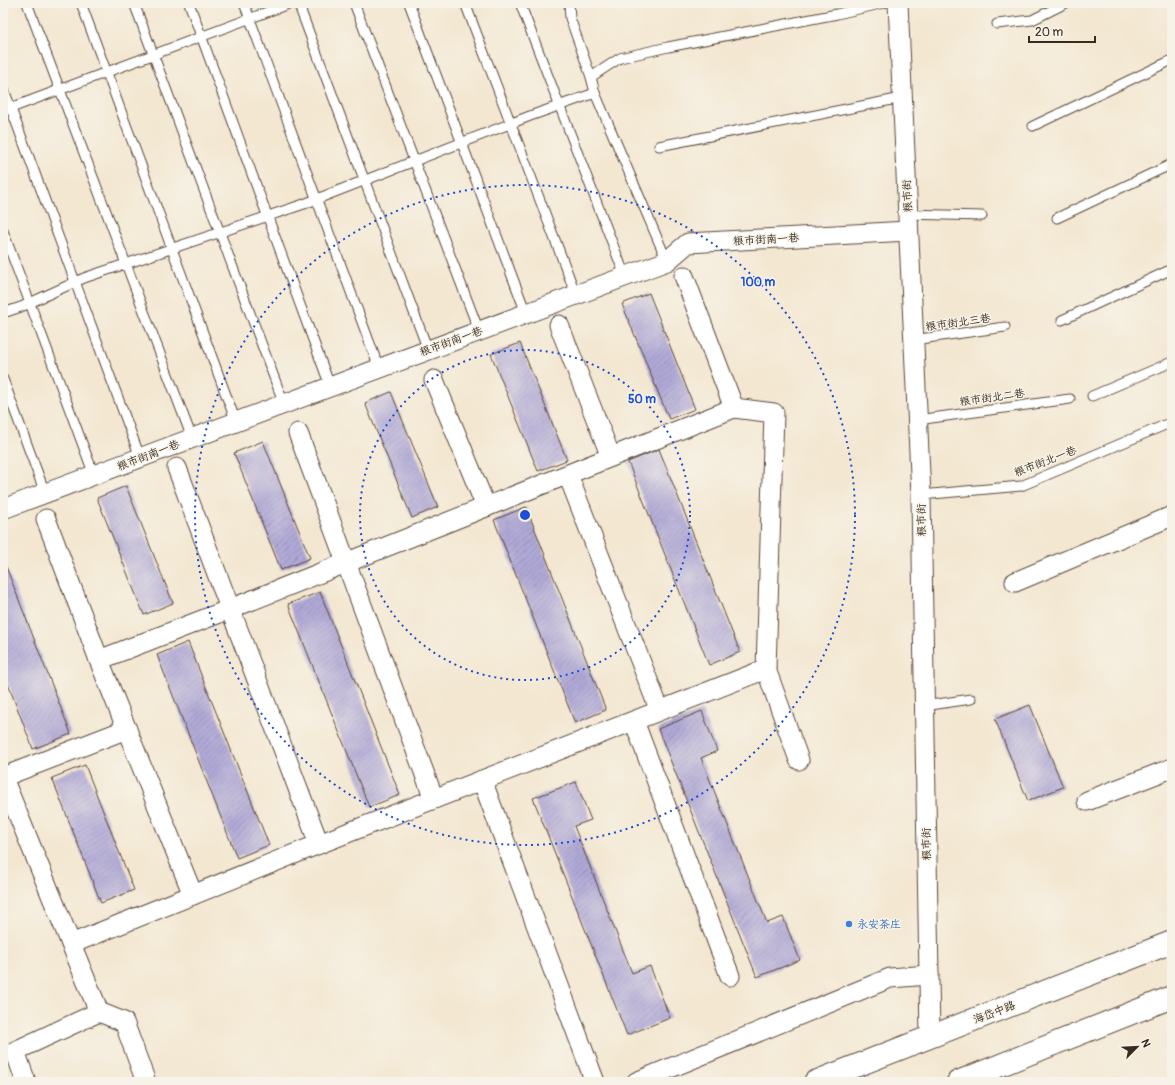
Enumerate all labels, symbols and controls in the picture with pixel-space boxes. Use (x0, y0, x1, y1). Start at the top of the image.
scale bar (1029, 18, 1095, 44)
text: 20 m (1035, 25, 1064, 40)
street label: 粮市街 (900, 178, 915, 213)
street label: 粮市街南一巷 (733, 231, 799, 248)
text: 100 m (741, 275, 776, 290)
street label: 粮市街北三巷 (924, 311, 992, 334)
street label: 粮市街南一巷 (418, 324, 484, 359)
street label: 粮市街北二巷 (958, 386, 1026, 409)
text: 50 m (628, 392, 656, 407)
street label: 粮市街南一巷 (115, 438, 181, 473)
street label: 粮市街北一巷 (1012, 444, 1078, 479)
street label: 粮市街 (915, 502, 928, 537)
centre of rings (518, 508, 532, 522)
street label: 粮市街 (920, 826, 933, 861)
place label: 永安茶庄 (857, 918, 901, 931)
marker: 永安茶庄 (844, 919, 854, 929)
street label: 海岱中路 (971, 999, 1017, 1026)
north arrow (1117, 1027, 1157, 1067)
text: N (1138, 1037, 1153, 1050)

